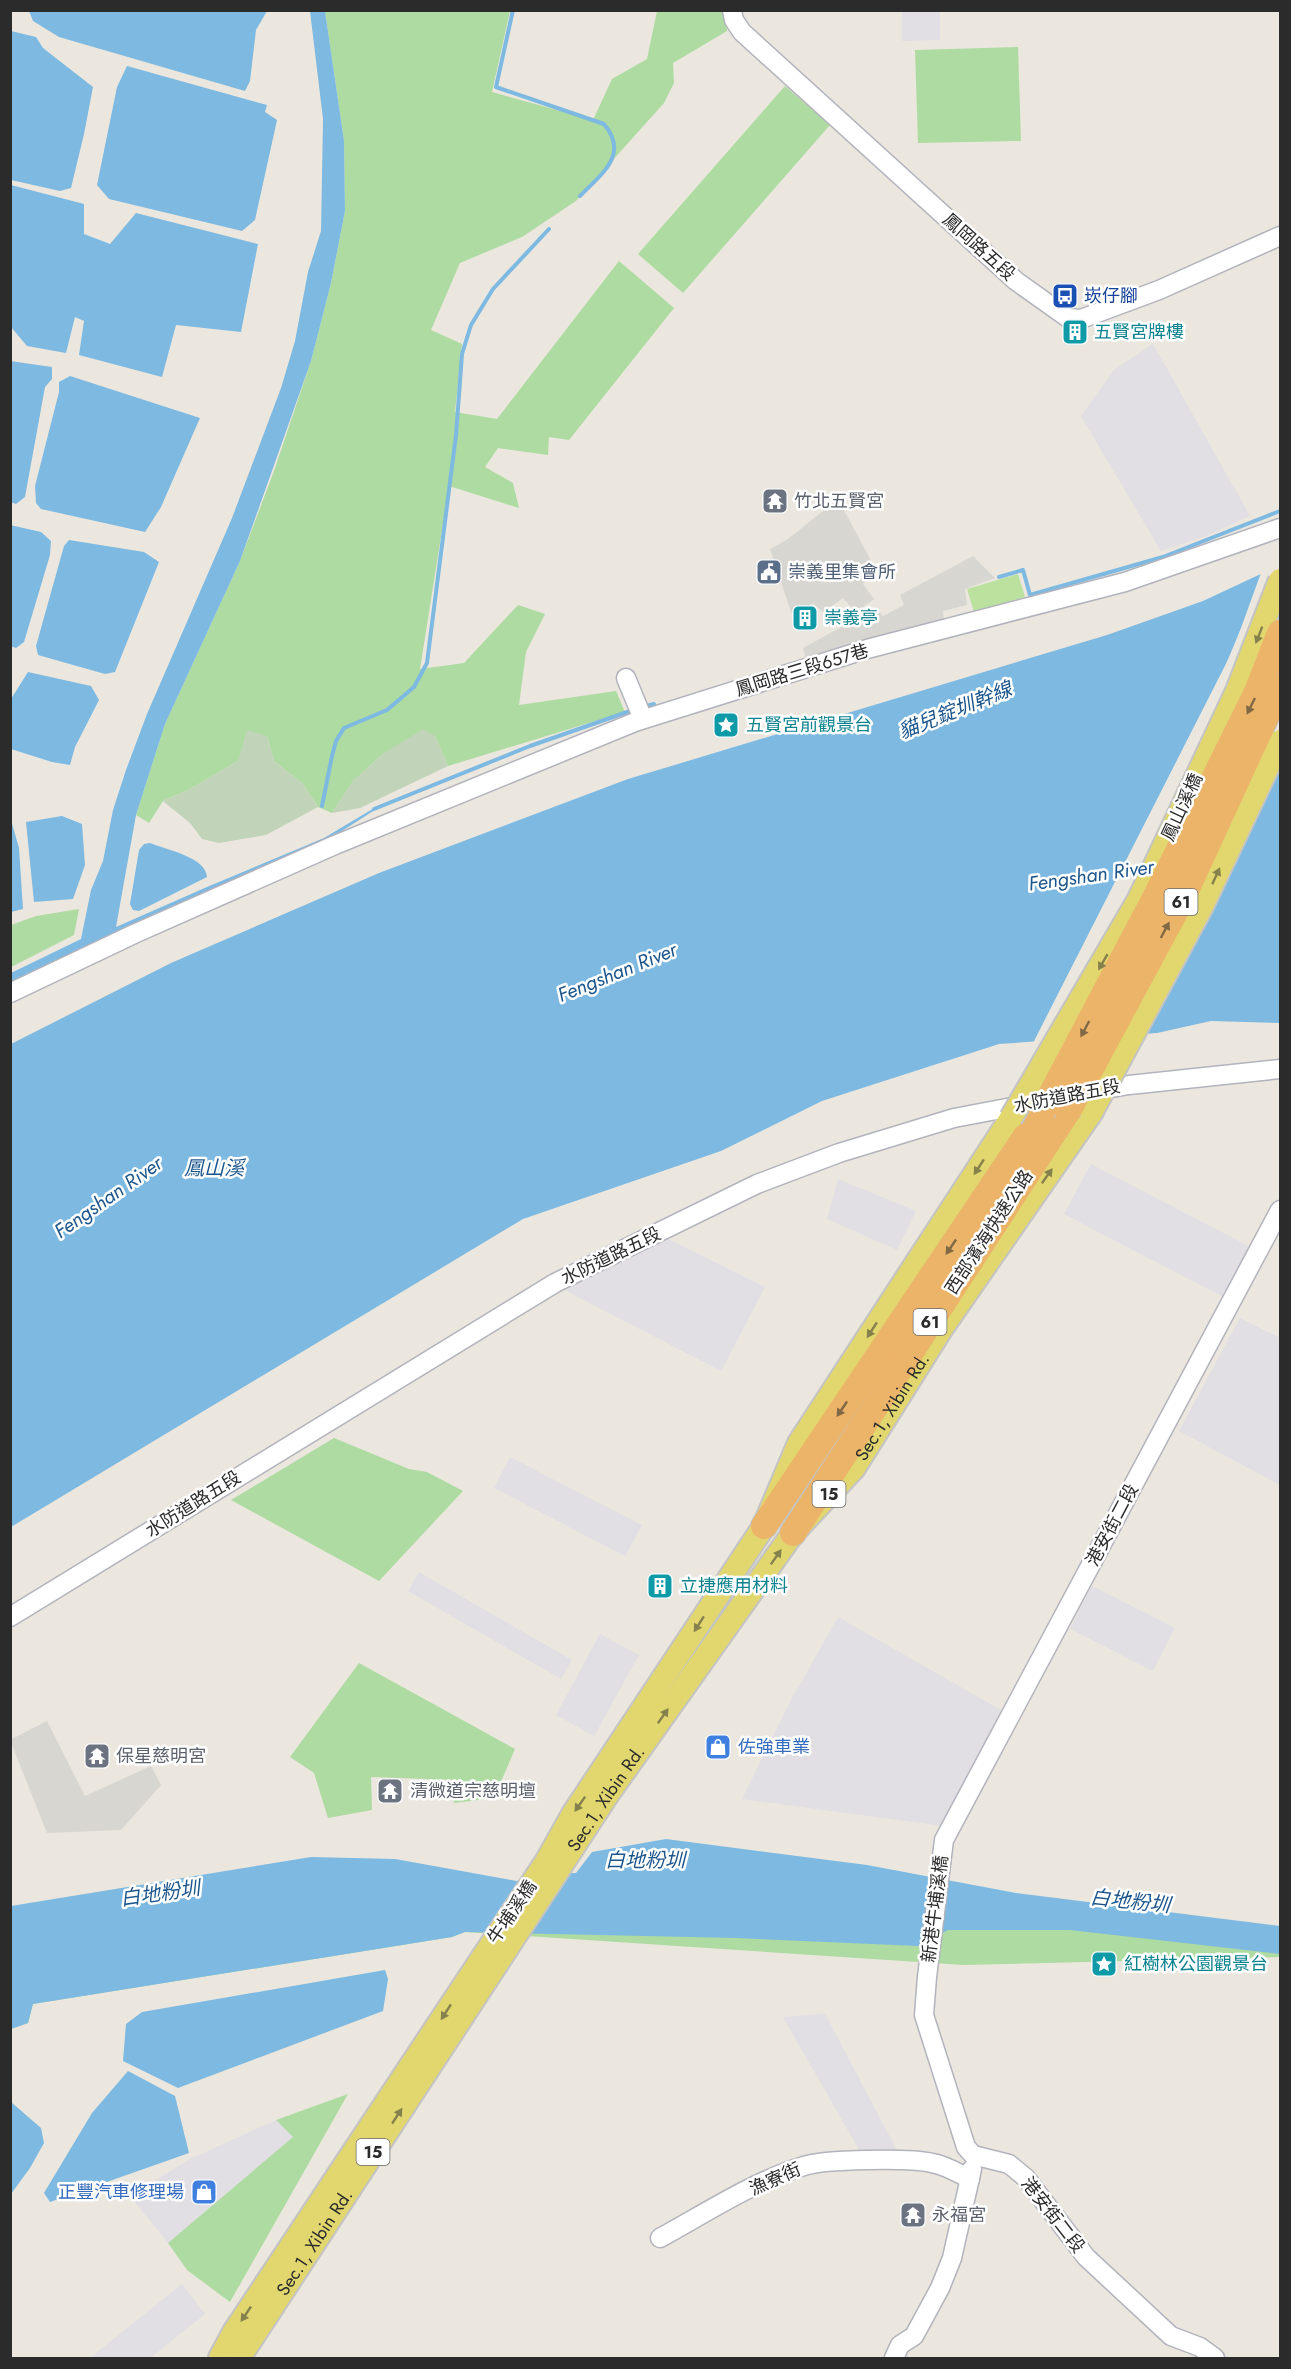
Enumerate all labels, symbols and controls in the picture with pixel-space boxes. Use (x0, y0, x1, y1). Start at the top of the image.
street label: 鳳岡路五段 (937, 207, 1021, 287)
bus stop icon: 崁仔腳 (1050, 281, 1080, 311)
place label: 崁仔腳 (1084, 283, 1138, 309)
building icon: 五賢宮牌樓 (1060, 317, 1090, 347)
place label: 五賢宮牌樓 (1094, 319, 1184, 345)
temple icon: 竹北五賢宮 (760, 486, 790, 516)
place label: 竹北五賢宮 (794, 488, 884, 514)
public building icon: 崇義里集會所 (754, 557, 784, 587)
place label: 崇義里集會所 (788, 559, 896, 585)
building icon: 崇義亭 (790, 603, 820, 633)
place label: 崇義亭 (824, 605, 878, 631)
one-way arrow (1254, 626, 1264, 644)
street label: 鳳岡路三段657巷 (732, 637, 872, 703)
water label: 貓兒錠圳幹線 (894, 674, 1018, 746)
one-way arrow (1246, 697, 1256, 715)
place icon: 五賢宮前觀景台 (711, 710, 741, 740)
place label: 五賢宮前觀景台 (746, 712, 872, 738)
street label: 鳳山溪橋 (1155, 769, 1209, 845)
water label: Fengshan River (1026, 852, 1157, 899)
one-way arrow (1212, 867, 1221, 884)
road number: 61 (1164, 889, 1198, 915)
one-way arrow (1160, 922, 1170, 939)
water label: Fengshan River (553, 935, 682, 1010)
one-way arrow (1098, 954, 1108, 971)
one-way arrow (1081, 1021, 1090, 1038)
street label: 水防道路五段 (1012, 1073, 1122, 1119)
water label: Fengshan River (48, 1149, 169, 1246)
water label: 鳳山溪 (184, 1154, 247, 1183)
one-way arrow (974, 1159, 985, 1176)
street label: 西部濱海快速公路 (939, 1165, 1039, 1299)
one-way arrow (1041, 1169, 1053, 1185)
street label: 水防道路五段 (557, 1221, 665, 1291)
one-way arrow (945, 1239, 957, 1255)
road number: 61 (914, 1309, 946, 1335)
one-way arrow (867, 1322, 878, 1339)
street label: Sec.1, Xibin Rd. (849, 1348, 936, 1466)
one-way arrow (837, 1401, 848, 1417)
street label: 水防道路五段 (140, 1464, 246, 1544)
street label: 港安街二段 (1079, 1479, 1145, 1571)
road number: 15 (812, 1481, 846, 1507)
one-way arrow (770, 1549, 782, 1565)
building icon: 立捷應用材料 (645, 1571, 675, 1601)
place label: 立捷應用材料 (680, 1573, 788, 1599)
one-way arrow (694, 1616, 705, 1632)
one-way arrow (657, 1708, 669, 1724)
shop icon: 佐強車業 (703, 1732, 733, 1762)
place label: 佐強車業 (738, 1734, 810, 1760)
temple icon: 保星慈明宮 (82, 1741, 112, 1771)
street label: Sec.1, Xibin Rd. (561, 1741, 651, 1857)
place label: 保星慈明宮 (116, 1743, 206, 1769)
temple icon: 清微道宗慈明壇 (375, 1776, 405, 1806)
place label: 清微道宗慈明壇 (410, 1778, 536, 1804)
one-way arrow (574, 1796, 586, 1812)
water label: 白地粉圳 (605, 1846, 688, 1875)
street label: 新港牛埔溪橋 (916, 1854, 954, 1964)
water label: 白地粉圳 (118, 1873, 205, 1913)
street label: 牛埔溪橋 (481, 1875, 543, 1949)
water label: 白地粉圳 (1089, 1883, 1174, 1920)
place icon: 紅樹林公園觀景台 (1089, 1949, 1119, 1979)
place label: 紅樹林公園觀景台 (1124, 1951, 1268, 1977)
one-way arrow (440, 2003, 452, 2019)
one-way arrow (391, 2108, 402, 2124)
road number: 15 (356, 2139, 389, 2165)
street label: 漁寮街 (745, 2156, 805, 2202)
street label: 港安街二段 (1015, 2172, 1091, 2258)
shop icon: 正豐汽車修理場 (189, 2177, 219, 2207)
place label: 正豐汽車修理場 (58, 2179, 184, 2205)
street label: Sec.1, Xibin Rd. (270, 2184, 359, 2301)
temple icon: 永福宮 (898, 2200, 928, 2230)
place label: 永福宮 (932, 2202, 986, 2228)
one-way arrow (240, 2306, 252, 2322)

